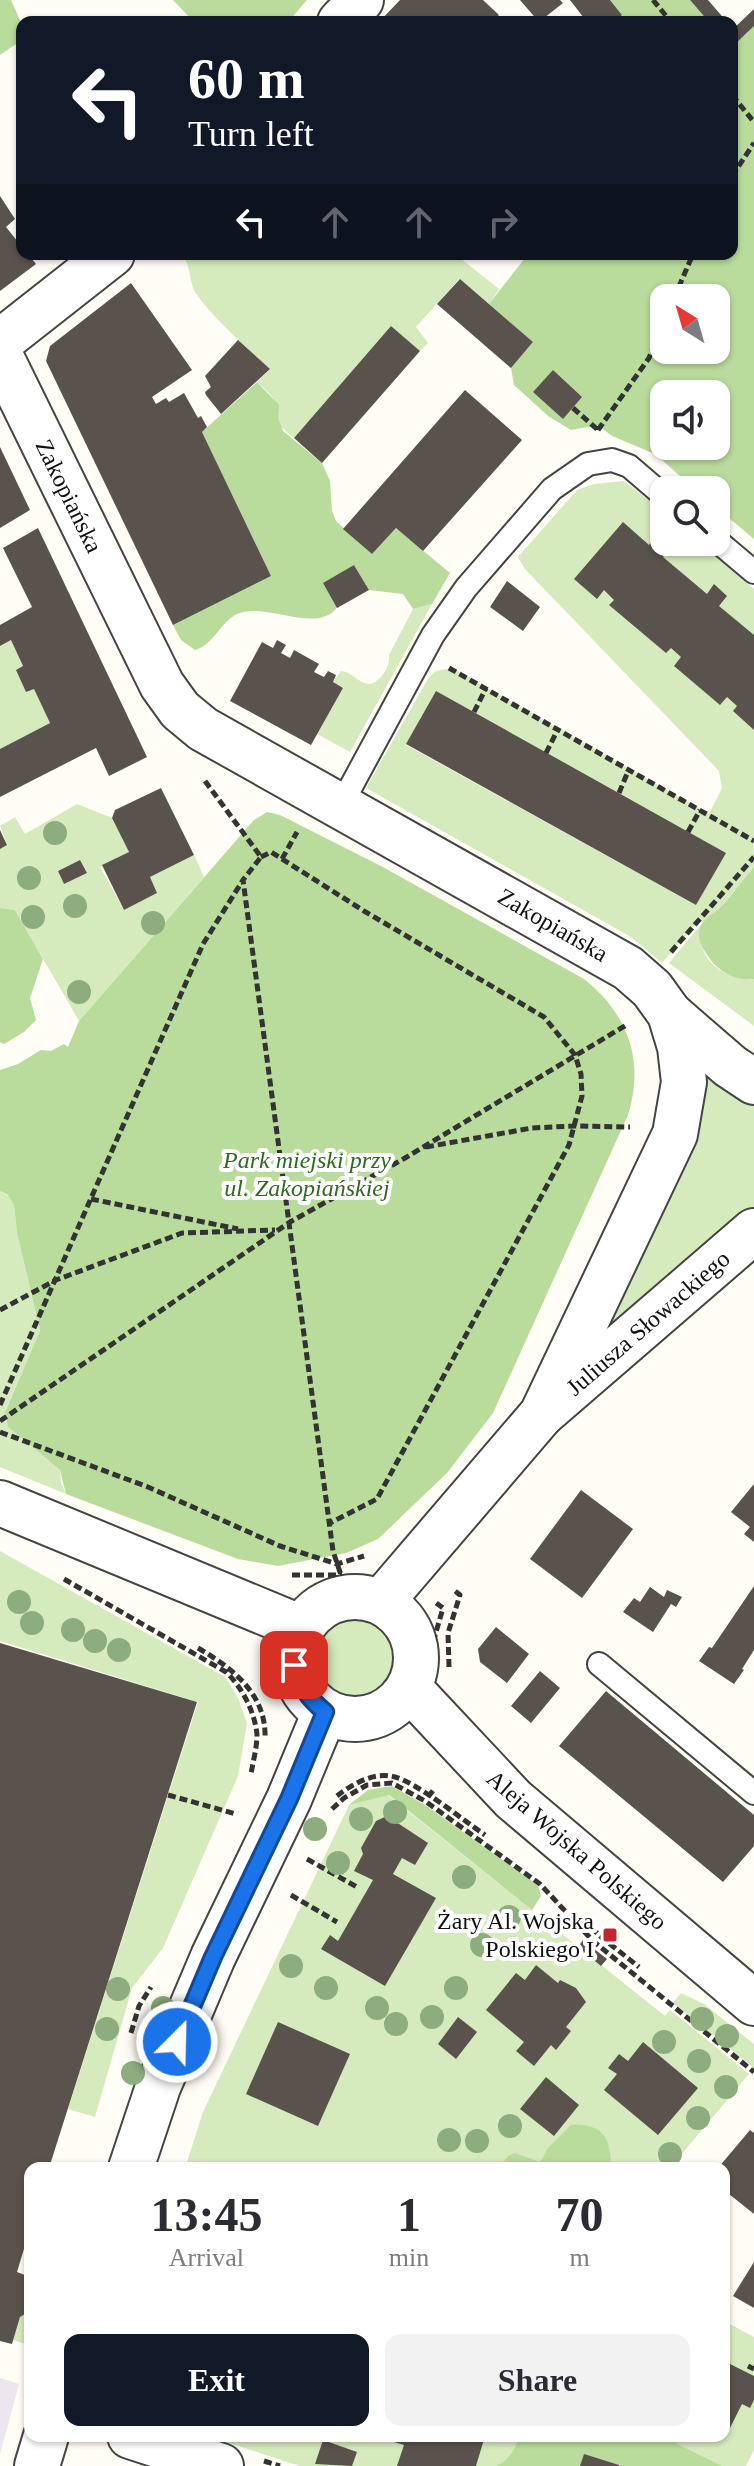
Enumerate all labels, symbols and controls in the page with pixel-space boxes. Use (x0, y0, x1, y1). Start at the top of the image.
icon: left (56, 48, 160, 152)
text: 60 m (188, 48, 305, 110)
text: Turn left (188, 114, 314, 154)
icon: left (229, 200, 273, 244)
icon: ahead (313, 200, 357, 244)
icon: ahead (397, 200, 441, 244)
icon: right (481, 200, 525, 244)
north arrow (650, 284, 730, 364)
map controls (650, 284, 730, 556)
button: sound (650, 380, 730, 460)
street label: Zakopiańska (30, 435, 108, 557)
button: search (650, 476, 730, 556)
street label: Zakopiańska (493, 883, 613, 967)
park label: Park miejski przy ul. Zakopiańskiej (222, 1147, 391, 1201)
street label: Juliusza Słowackiego (561, 1245, 735, 1401)
pin (260, 1631, 328, 1699)
icon: arrive (272, 1643, 316, 1687)
street label: Aleja Wojska Polskiego (482, 1765, 672, 1935)
place label: Żary Al. Wojska Polskiego I (437, 1908, 594, 1962)
marker: Żary Al. Wojska Polskiego I (601, 1926, 619, 1944)
position arrow (135, 2000, 219, 2084)
text: 13:45 (150, 2188, 262, 2241)
text: 1 (397, 2188, 421, 2241)
text: 70 (556, 2188, 604, 2241)
text: Arrival (169, 2243, 244, 2272)
text: min (389, 2243, 429, 2272)
text: m (569, 2243, 590, 2272)
button: Exit (64, 2334, 369, 2426)
button: Share (385, 2334, 690, 2426)

